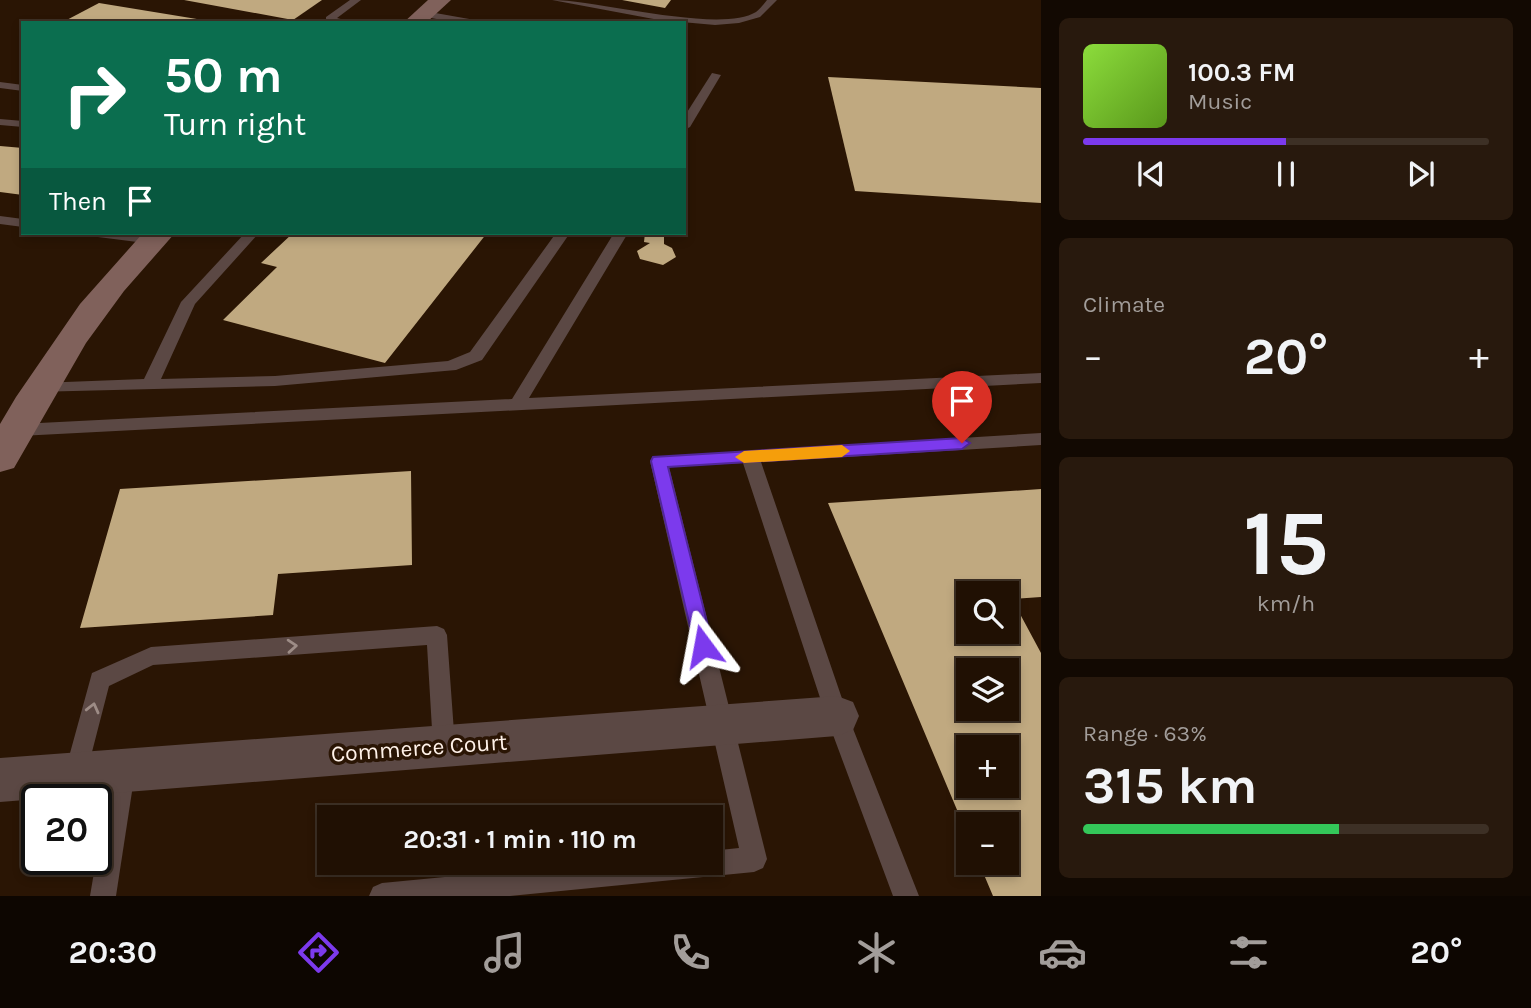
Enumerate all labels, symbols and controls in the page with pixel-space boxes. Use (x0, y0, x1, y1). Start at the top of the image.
text: 50 m (164, 47, 282, 104)
icon: right (49, 49, 140, 140)
text: 100.3 FM (1188, 57, 1295, 88)
text: Music (1188, 88, 1252, 115)
text: Turn right (164, 106, 306, 143)
icon: previous (1132, 155, 1170, 193)
icon: pause (1267, 155, 1305, 193)
icon: next (1402, 155, 1440, 193)
icon: arrive (121, 182, 159, 220)
text: Then (49, 186, 107, 217)
text: Climate (1083, 291, 1165, 318)
text: 20° (1244, 326, 1328, 387)
text: − (1083, 334, 1103, 379)
text: + (1469, 334, 1489, 379)
pin (932, 371, 992, 443)
icon: arrive (943, 382, 981, 420)
text: 15 (1243, 491, 1329, 597)
map controls (956, 581, 1019, 875)
button: search (956, 581, 1019, 644)
text: km/h (1257, 590, 1315, 617)
position arrow (666, 609, 740, 683)
one-way arrow (287, 639, 298, 654)
button: layers (956, 658, 1019, 721)
one-way arrow (85, 703, 99, 715)
text: Range · 63% (1083, 720, 1207, 747)
street label: Commerce Court (330, 728, 508, 768)
button: + (956, 735, 1019, 798)
text: 315 km (1083, 755, 1257, 816)
speed limit sign: 20 (21, 784, 112, 875)
button: − (956, 812, 1019, 875)
text: 20:31 · 1 min · 110 m (403, 824, 637, 855)
icon: directions (294, 928, 343, 977)
icon: music (480, 928, 529, 977)
icon: phone (666, 928, 715, 977)
icon: climate (852, 928, 901, 977)
icon: car (1038, 928, 1087, 977)
icon: filters (1224, 928, 1273, 977)
text: 20:30 (69, 934, 157, 971)
text: 20° (1410, 934, 1462, 971)

